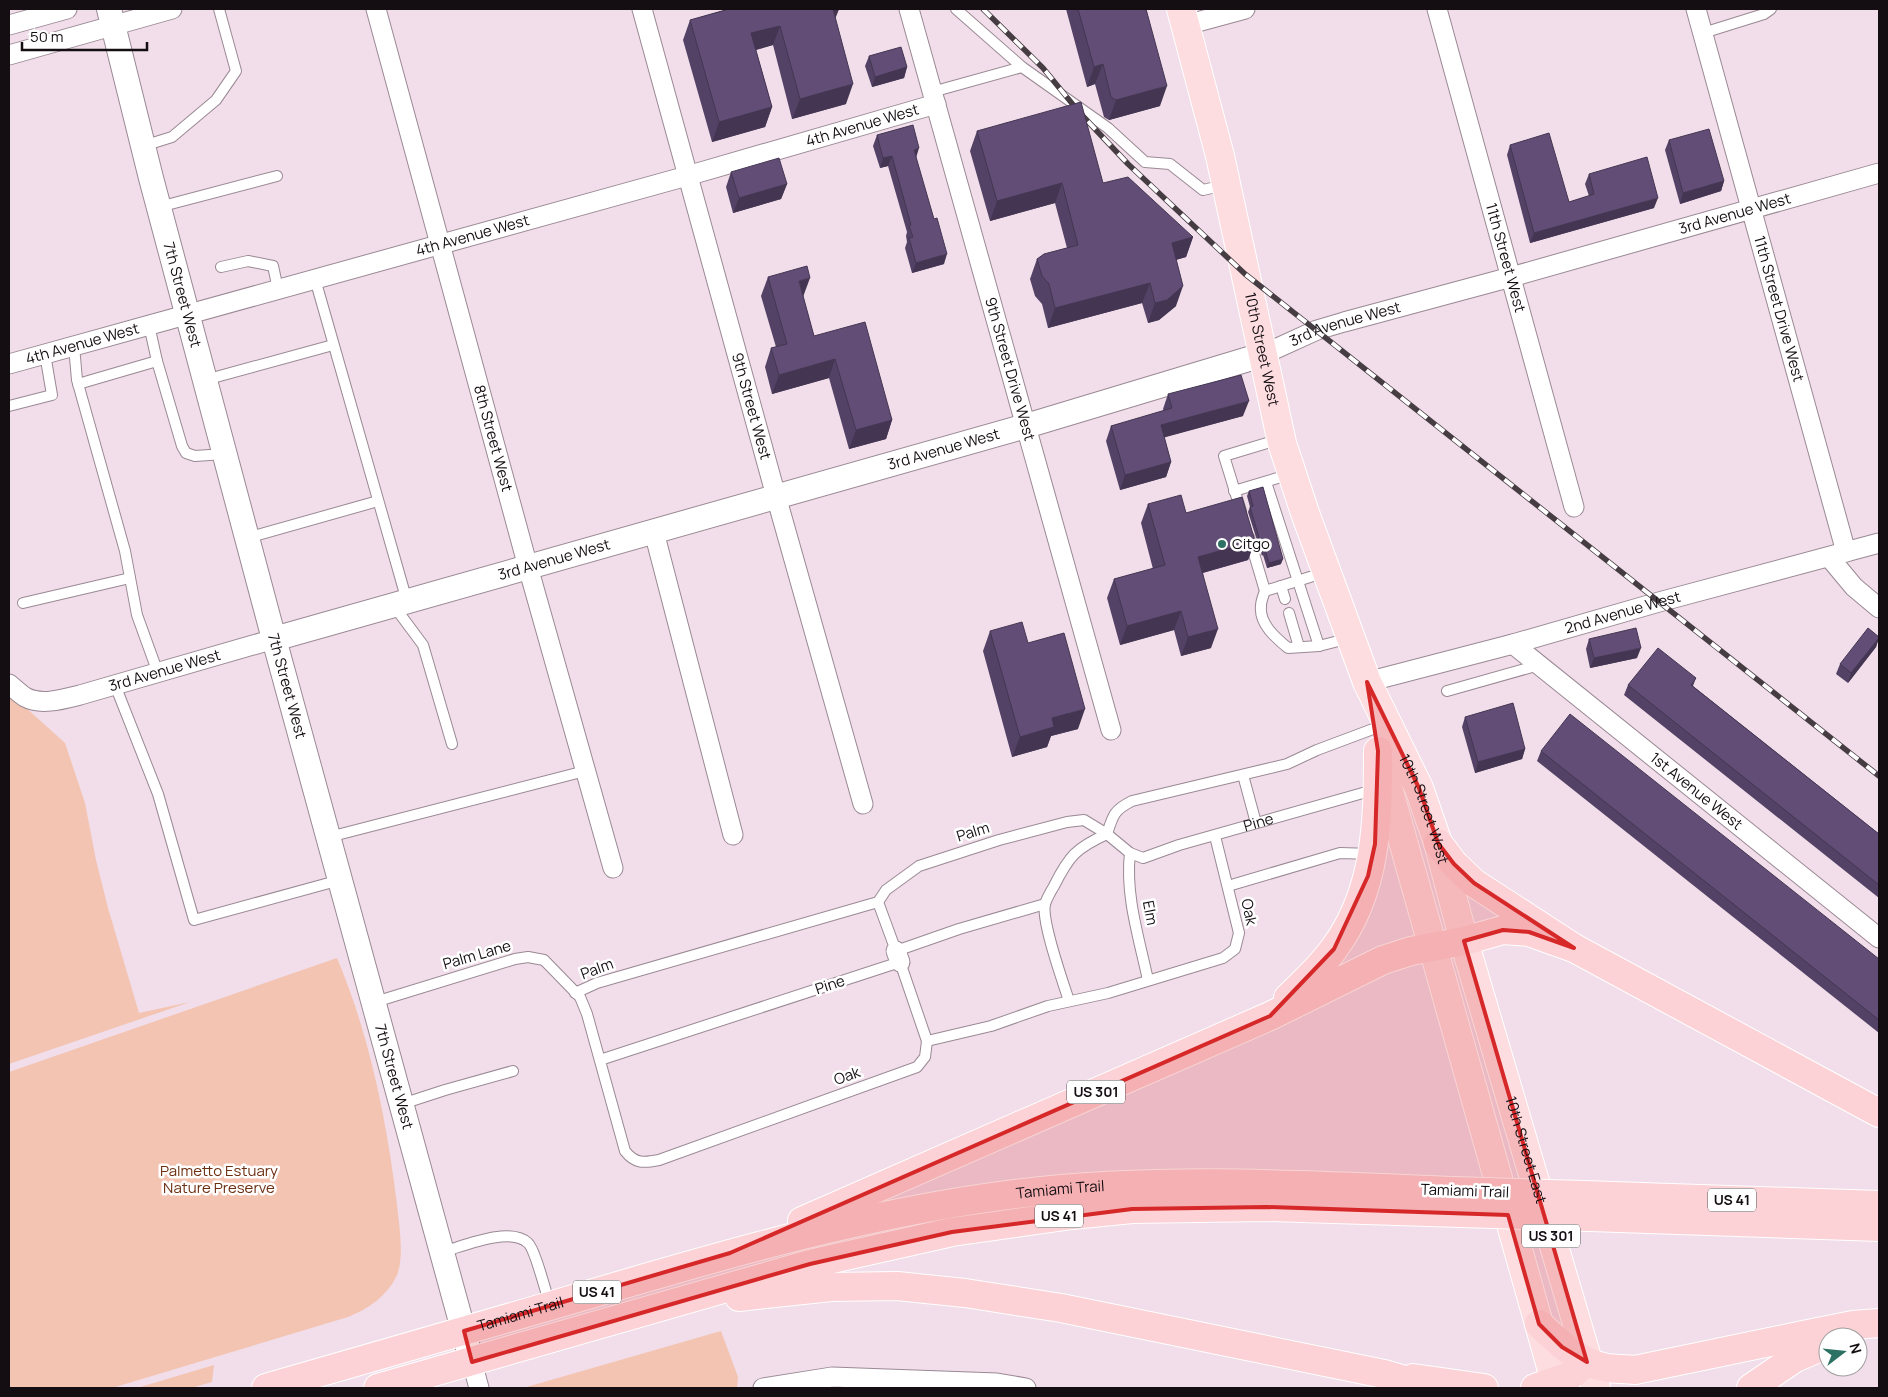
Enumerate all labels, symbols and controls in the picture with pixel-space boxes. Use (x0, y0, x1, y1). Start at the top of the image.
scale bar (22, 20, 148, 52)
text: 50 m (30, 26, 64, 47)
street label: 4th Avenue West (803, 99, 921, 151)
street label: 3rd Avenue West (1676, 187, 1793, 239)
street label: 11th Street West (1481, 201, 1531, 315)
street label: 4th Avenue West (413, 209, 532, 261)
street label: 11th Street Drive West (1749, 233, 1809, 384)
street label: 7th Street West (159, 240, 207, 350)
street label: 10th Street West (1240, 290, 1285, 408)
street label: 9th Street Drive West (980, 295, 1040, 443)
street label: 3rd Avenue West (1286, 296, 1403, 351)
street label: 4th Avenue West (23, 317, 141, 369)
street label: 9th Street West (727, 350, 777, 462)
street label: 8th Street West (469, 383, 518, 494)
street label: 3rd Avenue West (885, 423, 1002, 475)
street label: 3rd Avenue West (495, 533, 612, 585)
place label: Citgo (1232, 533, 1270, 554)
marker: Citgo (1216, 538, 1228, 550)
street label: 2nd Avenue West (1562, 586, 1683, 639)
street label: 7th Street West (263, 631, 312, 741)
street label: 3rd Avenue West (106, 644, 223, 696)
street label: 1st Avenue West (1646, 747, 1747, 834)
street label: 10th Street West (1394, 750, 1454, 866)
street label: Pine (1241, 808, 1276, 836)
street label: Palm (954, 817, 992, 846)
street label: Oak (1236, 897, 1263, 928)
street label: Elm (1138, 899, 1163, 927)
street label: Palm Lane (440, 935, 514, 974)
street label: Palm (578, 953, 616, 984)
street label: Pine (812, 970, 848, 999)
street label: 7th Street West (370, 1021, 419, 1132)
street label: Oak (831, 1061, 863, 1090)
road number: US 301 (1067, 1080, 1125, 1104)
street label: 10th Street East (1500, 1094, 1552, 1206)
park label: Palmetto Estuary Nature Preserve (160, 1160, 278, 1198)
street label: Tamiami Trail (1015, 1175, 1105, 1204)
street label: Tamiami Trail (1420, 1178, 1510, 1203)
road number: US 41 (1708, 1188, 1756, 1212)
road number: US 41 (1035, 1204, 1083, 1228)
road number: US 301 (1522, 1224, 1580, 1248)
road number: US 41 (573, 1280, 621, 1304)
street label: Tamiami Trail (475, 1291, 566, 1336)
north arrow (1818, 1327, 1868, 1377)
text: N (1845, 1341, 1866, 1356)

